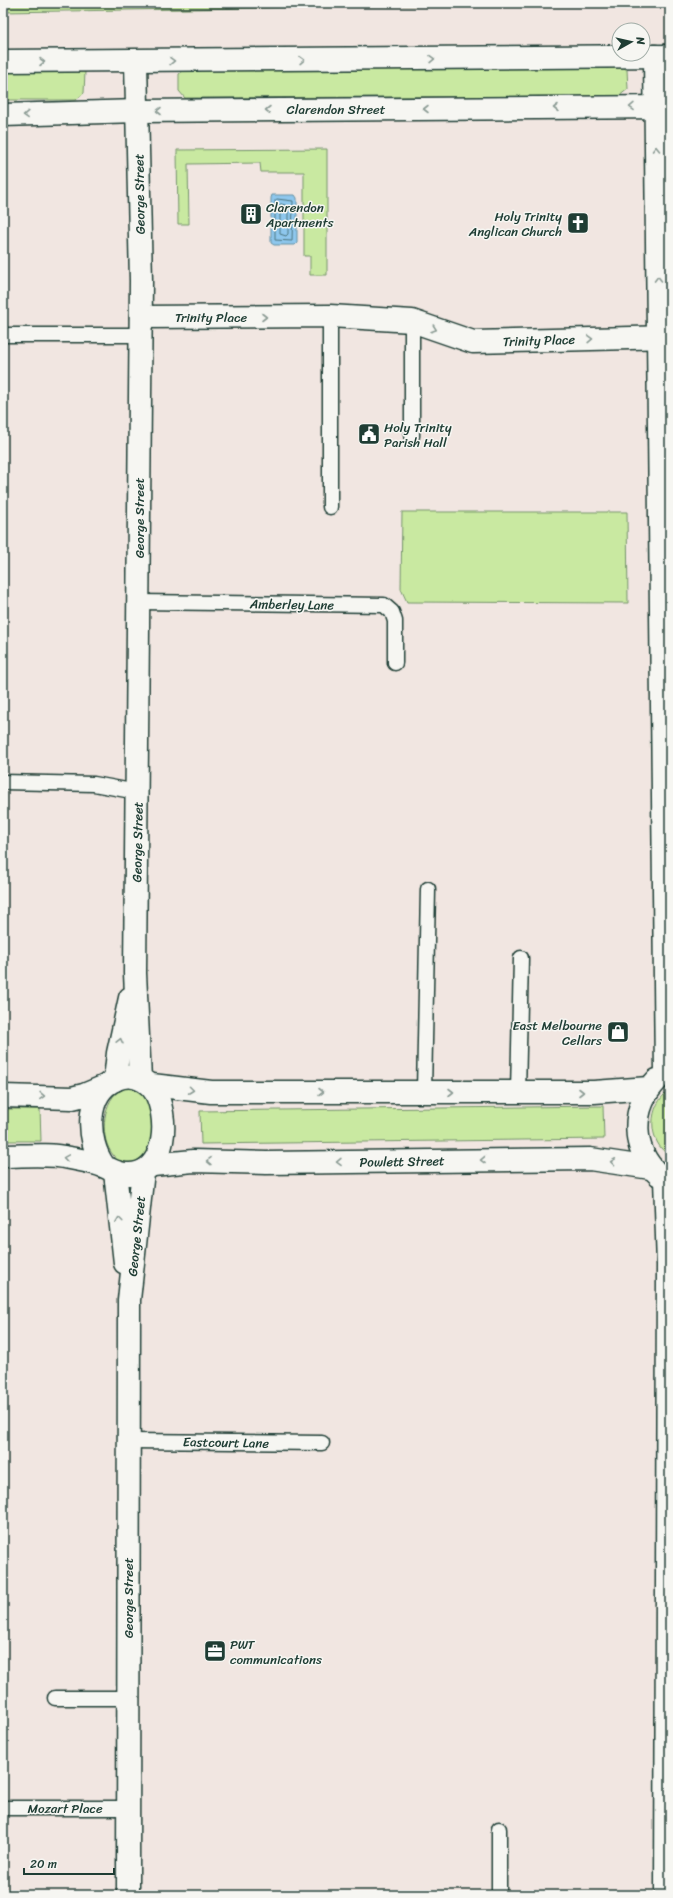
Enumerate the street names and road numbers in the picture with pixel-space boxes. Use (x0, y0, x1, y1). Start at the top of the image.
street label: Clarendon Street (287, 98, 386, 121)
street label: George Street (127, 153, 152, 235)
street label: Trinity Place (175, 306, 247, 329)
street label: Trinity Place (503, 328, 576, 353)
street label: George Street (128, 477, 151, 558)
street label: Amberley Lane (249, 592, 335, 617)
street label: George Street (125, 801, 150, 883)
street label: Powlett Street (359, 1149, 445, 1174)
street label: George Street (121, 1194, 152, 1277)
street label: Eastcourt Lane (183, 1430, 270, 1455)
street label: George Street (117, 1557, 140, 1638)
street label: Mozart Place (27, 1797, 103, 1820)

